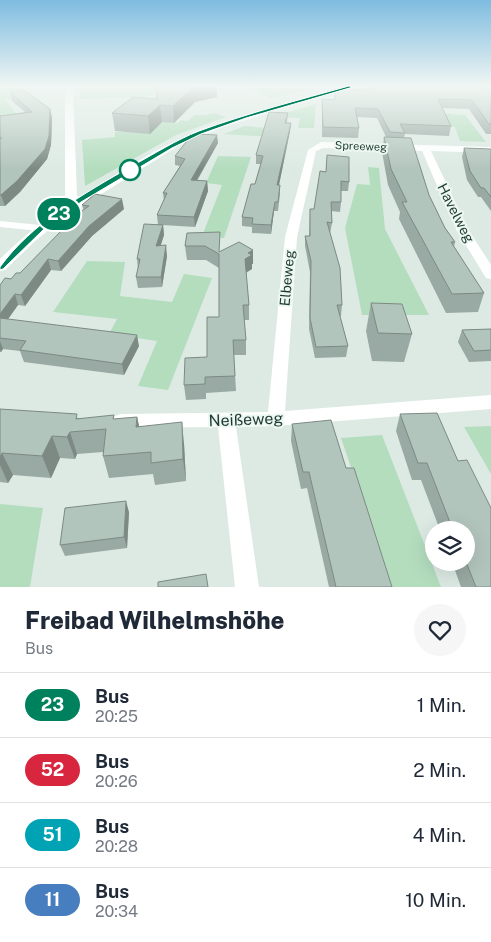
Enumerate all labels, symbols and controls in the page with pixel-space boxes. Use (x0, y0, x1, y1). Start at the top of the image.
street label: Spreeweg (335, 139, 387, 153)
unlabelled marker (119, 159, 141, 181)
street label: Havelweg (434, 181, 478, 246)
line badge: 23 (36, 198, 82, 230)
text: 23 (47, 203, 71, 224)
street label: Elbeweg (277, 249, 297, 307)
street label: Neißeweg (208, 409, 284, 430)
map controls (425, 521, 475, 571)
button: layers (425, 521, 475, 571)
button: heart (414, 604, 466, 656)
text: Freibad Wilhelmshöhe (25, 606, 285, 634)
text: Bus (25, 639, 53, 658)
text: Bus (95, 685, 129, 707)
text: 23 (41, 694, 64, 715)
text: 1 Min. (417, 694, 466, 716)
text: 20:25 (95, 707, 138, 726)
text: Bus (95, 750, 129, 772)
text: 52 (41, 759, 64, 780)
text: 2 Min. (413, 759, 466, 781)
text: 20:26 (95, 772, 138, 791)
text: Bus (95, 815, 129, 837)
text: 51 (43, 824, 62, 845)
text: 4 Min. (413, 824, 466, 846)
text: 20:28 (95, 837, 138, 856)
text: Bus (95, 880, 129, 902)
text: 11 (45, 889, 60, 910)
text: 10 Min. (405, 889, 466, 911)
text: 20:34 (95, 902, 138, 921)

